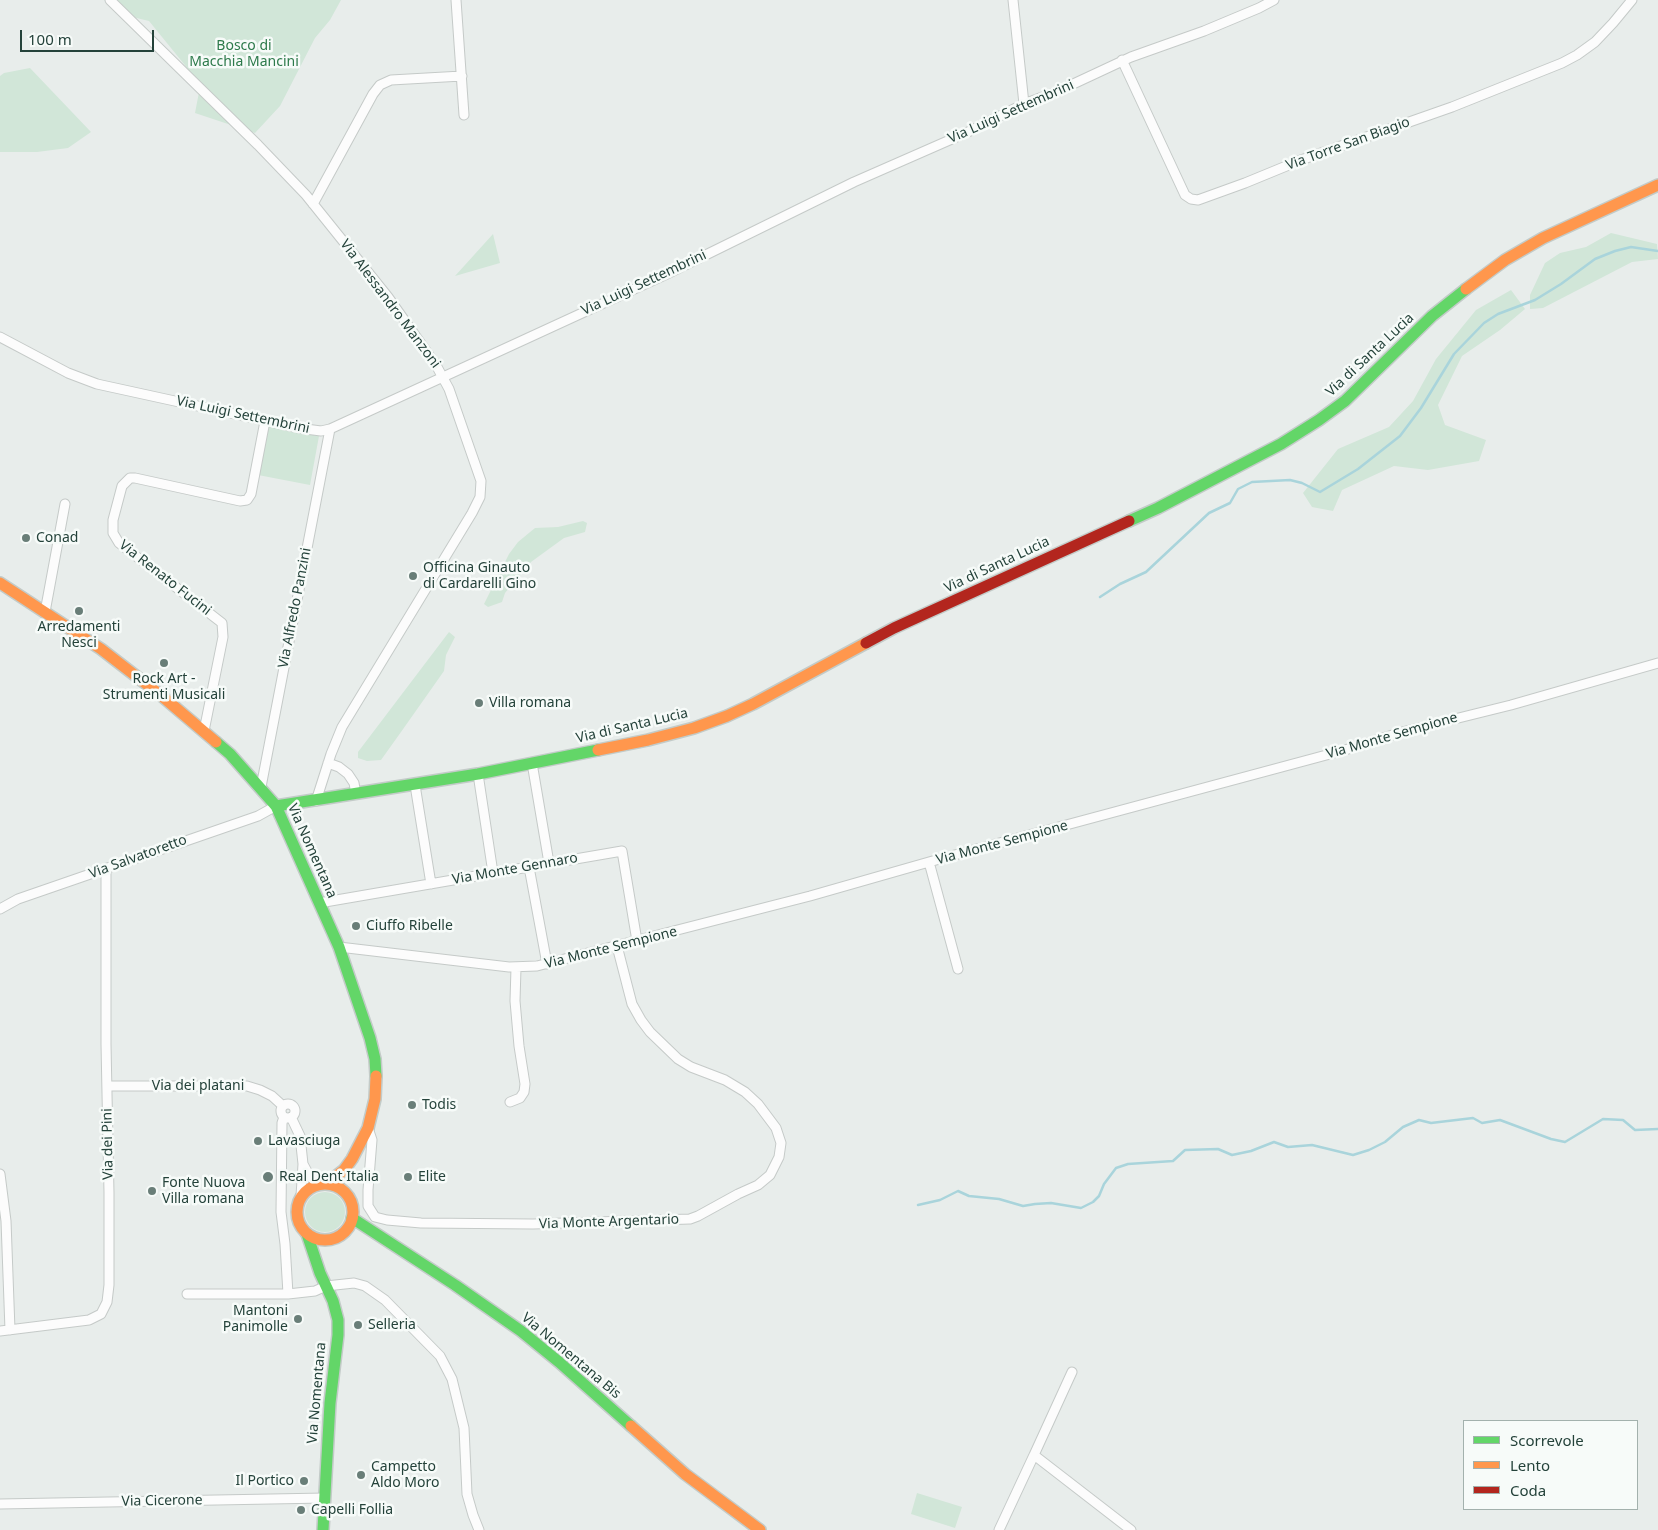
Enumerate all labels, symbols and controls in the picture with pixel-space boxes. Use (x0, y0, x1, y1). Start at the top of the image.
scale bar (22, 20, 156, 52)
text: 100 m (28, 29, 72, 49)
park label: Bosco di Macchia Mancini (189, 38, 299, 70)
street label: Via Luigi Settembrini (946, 77, 1076, 147)
street label: Via Torre San Biagio (1284, 114, 1412, 174)
street label: Via Alessandro Manzoni (336, 236, 444, 372)
street label: Via Luigi Settembrini (579, 247, 709, 319)
street label: Via di Santa Lucia (1322, 310, 1418, 400)
street label: Via Luigi Settembrini (175, 393, 311, 437)
place label: Conad (36, 530, 78, 546)
marker: Conad (20, 532, 32, 544)
street label: Via di Santa Lucia (942, 533, 1052, 597)
street label: Via Renato Fucini (116, 537, 214, 619)
street label: Via Alfredo Panzini (275, 546, 315, 670)
place label: Officina Ginauto di Cardarelli Gino (423, 560, 536, 592)
marker: Officina Ginauto di Cardarelli Gino (407, 570, 419, 582)
marker: Arredamenti Nesci (73, 605, 85, 617)
place label: Arredamenti Nesci (38, 619, 120, 652)
marker: Rock Art - Strumenti Musicali (158, 657, 170, 669)
place label: Rock Art - Strumenti Musicali (103, 671, 225, 704)
place label: Villa romana (489, 695, 571, 711)
marker: Villa romana (473, 697, 485, 709)
street label: Via di Santa Lucia (574, 705, 690, 747)
street label: Via Monte Sempione (1324, 709, 1460, 763)
street label: Via Nomentana (284, 801, 340, 901)
street label: Via Monte Sempione (934, 817, 1070, 869)
street label: Via Salvatoretto (87, 831, 189, 883)
street label: Via Monte Gennaro (451, 850, 579, 888)
place label: Ciuffo Ribelle (366, 918, 453, 934)
marker: Ciuffo Ribelle (350, 920, 362, 932)
street label: Via Monte Sempione (543, 923, 679, 973)
street label: Via dei platani (152, 1078, 244, 1094)
place label: Todis (422, 1097, 456, 1113)
marker: Todis (406, 1099, 418, 1111)
street label: Via dei Pini (99, 1108, 117, 1180)
place label: Lavasciuga (268, 1133, 340, 1149)
marker: Lavasciuga (252, 1135, 264, 1147)
place label: Real Dent Italia (279, 1169, 379, 1185)
place label: Elite (418, 1169, 446, 1185)
marker: Real Dent Italia (261, 1170, 275, 1184)
marker: Elite (402, 1171, 414, 1183)
place label: Fonte Nuova Villa romana (162, 1175, 245, 1208)
marker: Fonte Nuova Villa romana (146, 1185, 158, 1197)
street label: Via Monte Argentario (539, 1211, 679, 1233)
place label: Mantoni Panimolle (223, 1303, 288, 1335)
street label: Via Nomentana Bis (518, 1309, 624, 1403)
marker: Mantoni Panimolle (292, 1313, 304, 1325)
place label: Selleria (368, 1317, 416, 1333)
marker: Selleria (352, 1319, 364, 1331)
street label: Via Nomentana (304, 1342, 330, 1444)
legend (1463, 1420, 1638, 1510)
text: Scorrevole (1510, 1430, 1584, 1450)
text: Lento (1510, 1455, 1550, 1475)
place label: Campetto Aldo Moro (371, 1459, 439, 1491)
marker: Campetto Aldo Moro (355, 1469, 367, 1481)
place label: Il Portico (235, 1473, 294, 1489)
marker: Il Portico (298, 1475, 310, 1487)
text: Coda (1510, 1480, 1546, 1500)
street label: Via Cicerone (121, 1492, 203, 1510)
place label: Capelli Follia (311, 1502, 393, 1518)
marker: Capelli Follia (295, 1504, 307, 1516)

